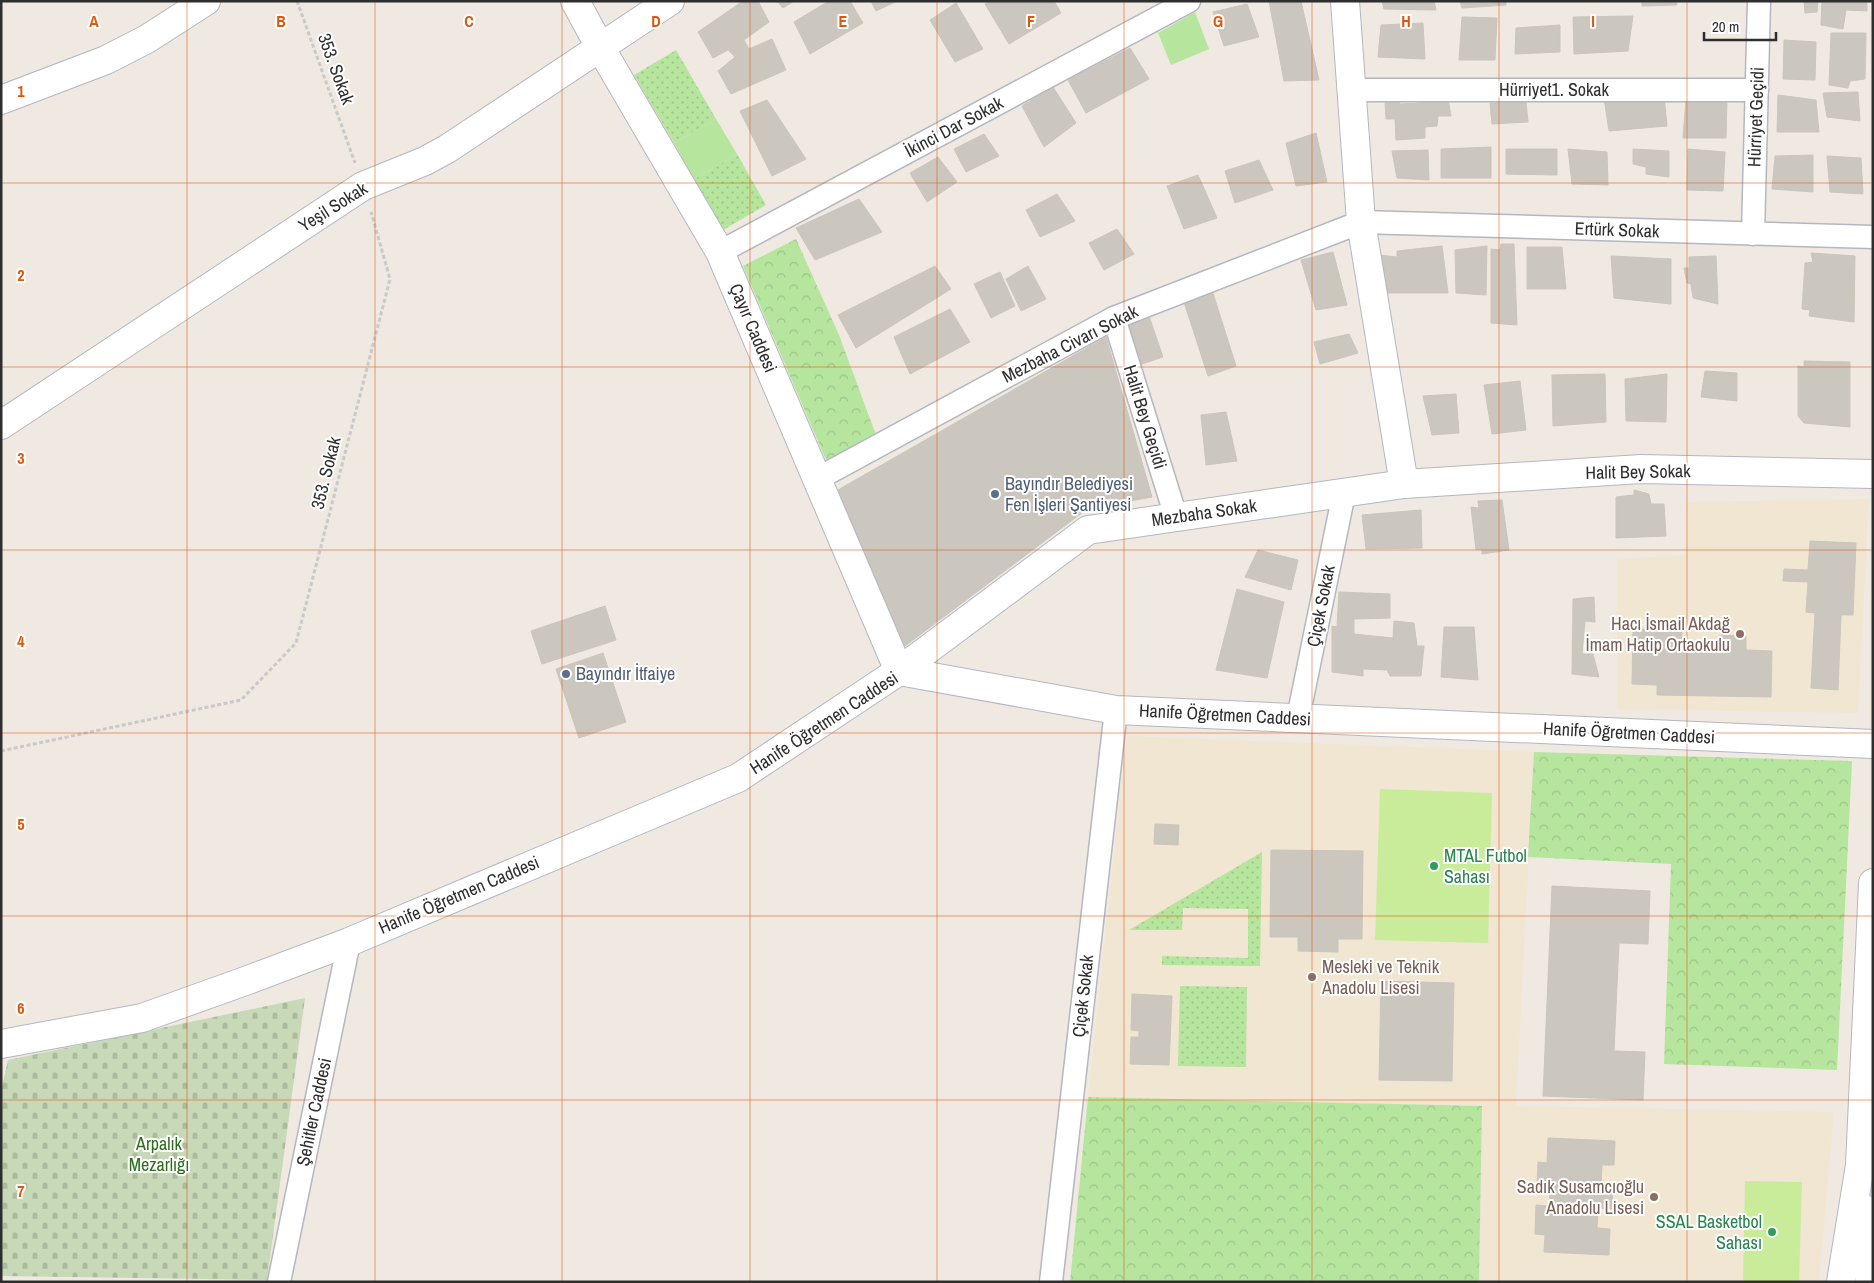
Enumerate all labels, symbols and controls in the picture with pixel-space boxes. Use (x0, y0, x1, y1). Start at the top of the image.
text: A (89, 10, 99, 32)
text: B (276, 10, 286, 32)
text: C (464, 10, 474, 32)
text: D (651, 10, 661, 32)
text: E (839, 10, 848, 32)
text: F (1027, 10, 1035, 32)
text: G (1213, 10, 1223, 32)
text: H (1401, 10, 1411, 32)
text: I (1591, 10, 1595, 32)
scale bar (1704, 10, 1776, 42)
text: 20 m (1712, 16, 1739, 37)
street label: 353. Sokak (312, 30, 361, 108)
street label: Hürriyet Geçidi (1741, 67, 1770, 167)
street label: Hürriyet1. Sokak (1499, 77, 1610, 102)
text: 1 (17, 80, 25, 102)
street label: İkinci Dar Sokak (900, 90, 1008, 163)
street label: Yeşil Sokak (294, 175, 372, 238)
street label: Ertürk Sokak (1574, 216, 1660, 243)
text: 2 (17, 264, 25, 286)
street label: Çayır Caddesi (724, 279, 783, 376)
street label: Mezbaha Civarı Sokak (998, 298, 1143, 389)
street label: Halit Bey Geçidi (1118, 362, 1173, 472)
street label: 353. Sokak (304, 433, 347, 512)
text: 3 (17, 447, 25, 469)
street label: Halit Bey Sokak (1585, 458, 1691, 485)
place label: Bayındır Belediyesi Fen İşleri Şantiyesi (1005, 471, 1133, 517)
marker: Bayındır Belediyesi Fen İşleri Şantiyesi (989, 488, 1001, 500)
street label: Mezbaha Sokak (1150, 493, 1259, 532)
street label: Çiçek Sokak (1300, 562, 1341, 649)
place label: Hacı İsmail Akdağ İmam Hatip Ortaokulu (1586, 611, 1731, 657)
marker: Hacı İsmail Akdağ İmam Hatip Ortaokulu (1734, 628, 1746, 640)
text: 4 (17, 630, 25, 652)
place label: Bayındır İtfaiye (576, 661, 675, 686)
street label: Hanife Öğretmen Caddesi (745, 665, 903, 780)
marker: Bayındır İtfaiye (560, 668, 572, 680)
street label: Hanife Öğretmen Caddesi (1138, 698, 1312, 731)
street label: Hanife Öğretmen Caddesi (1542, 716, 1716, 749)
text: 5 (17, 813, 25, 835)
place label: MTAL Futbol Sahası (1444, 843, 1527, 889)
street label: Hanife Öğretmen Caddesi (375, 849, 543, 940)
marker: MTAL Futbol Sahası (1428, 860, 1440, 872)
street label: Çiçek Sokak (1066, 953, 1099, 1038)
place label: Mesleki ve Teknik Anadolu Lisesi (1321, 954, 1440, 1000)
marker: Mesleki ve Teknik Anadolu Lisesi (1306, 971, 1318, 983)
text: 6 (17, 997, 25, 1019)
street label: Şehitler Caddesi (290, 1056, 337, 1168)
park label: Arpalık Mezarlığı (129, 1131, 189, 1177)
place label: Sadık Susamcıoğlu Anadolu Lisesi (1517, 1174, 1644, 1220)
text: 7 (17, 1180, 25, 1202)
marker: Sadık Susamcıoğlu Anadolu Lisesi (1648, 1191, 1660, 1203)
place label: SSAL Basketbol Sahası (1656, 1209, 1762, 1255)
marker: SSAL Basketbol Sahası (1766, 1226, 1778, 1238)

